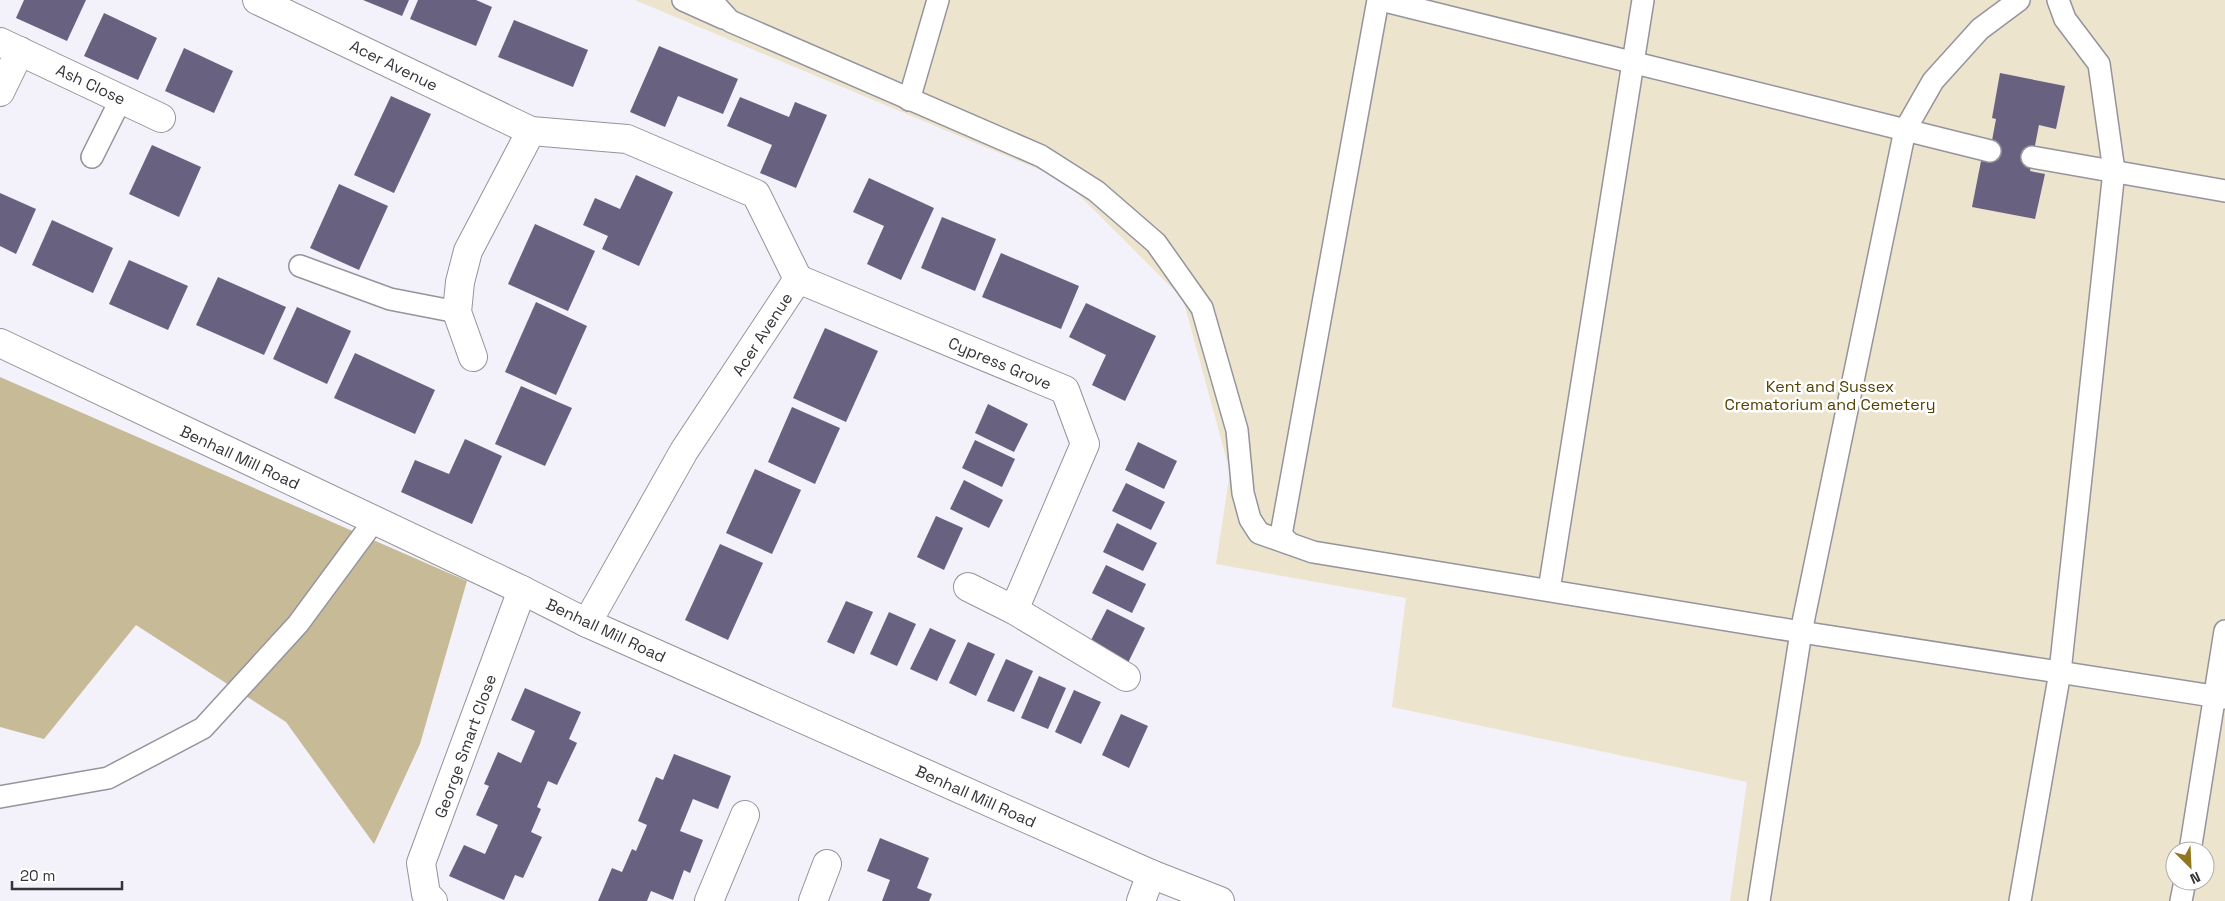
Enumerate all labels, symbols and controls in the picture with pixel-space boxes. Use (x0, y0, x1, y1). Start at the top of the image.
street label: Acer Avenue (346, 35, 441, 96)
street label: Ash Close (53, 59, 129, 110)
street label: Acer Avenue (728, 288, 797, 380)
street label: Cypress Grove (945, 332, 1055, 395)
park label: Kent and Sussex Crematorium and Cemetery (1725, 376, 1935, 415)
street label: Benhall Mill Road (177, 421, 303, 494)
street label: Benhall Mill Road (543, 594, 669, 667)
street label: George Smart Close (430, 671, 501, 821)
street label: Benhall Mill Road (912, 760, 1039, 832)
north arrow (2165, 841, 2215, 891)
scale bar (12, 858, 122, 890)
text: 20 m (20, 866, 55, 885)
text: N (2187, 868, 2203, 888)

